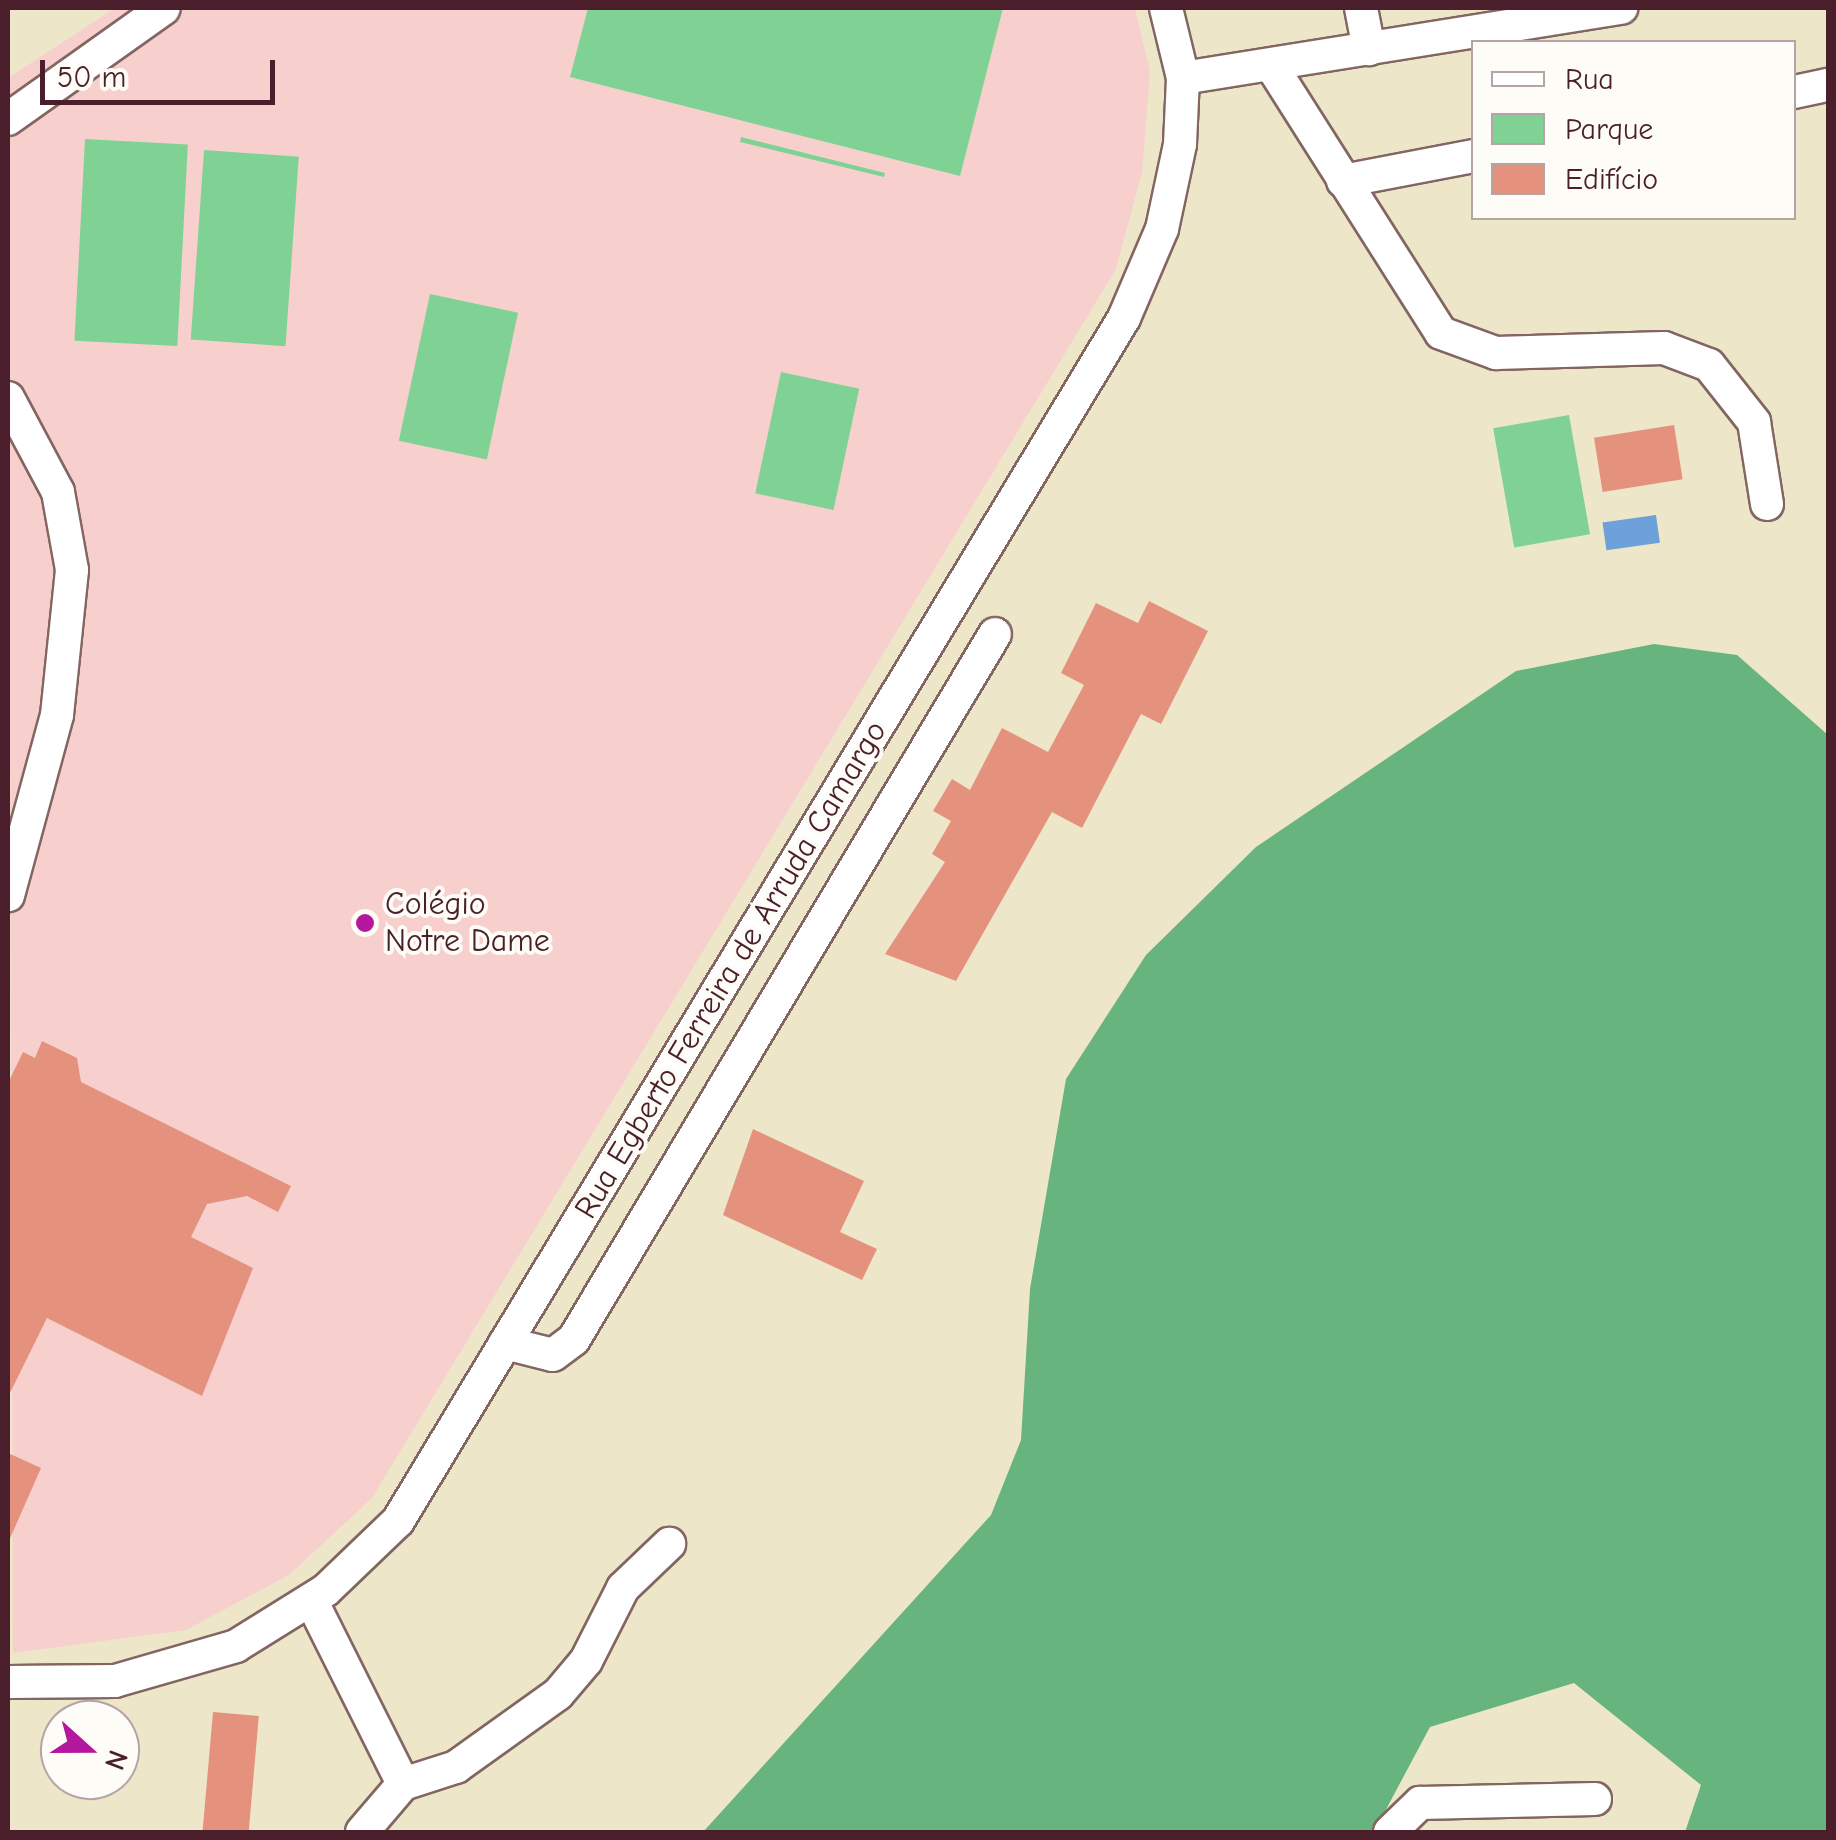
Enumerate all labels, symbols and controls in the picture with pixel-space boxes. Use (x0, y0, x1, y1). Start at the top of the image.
scale bar (45, 40, 280, 102)
legend (1471, 40, 1796, 220)
text: 50 m (57, 60, 126, 95)
text: Rua (1565, 62, 1614, 97)
text: Parque (1565, 112, 1653, 147)
text: Edifício (1565, 162, 1658, 197)
street label: Rua Egberto Ferreira de Arruda Camargo (567, 714, 895, 1226)
place label: Colégio Notre Dame (385, 886, 550, 961)
marker: Colégio Notre Dame (354, 912, 376, 934)
north arrow (40, 1700, 140, 1800)
text: N (98, 1746, 134, 1774)

